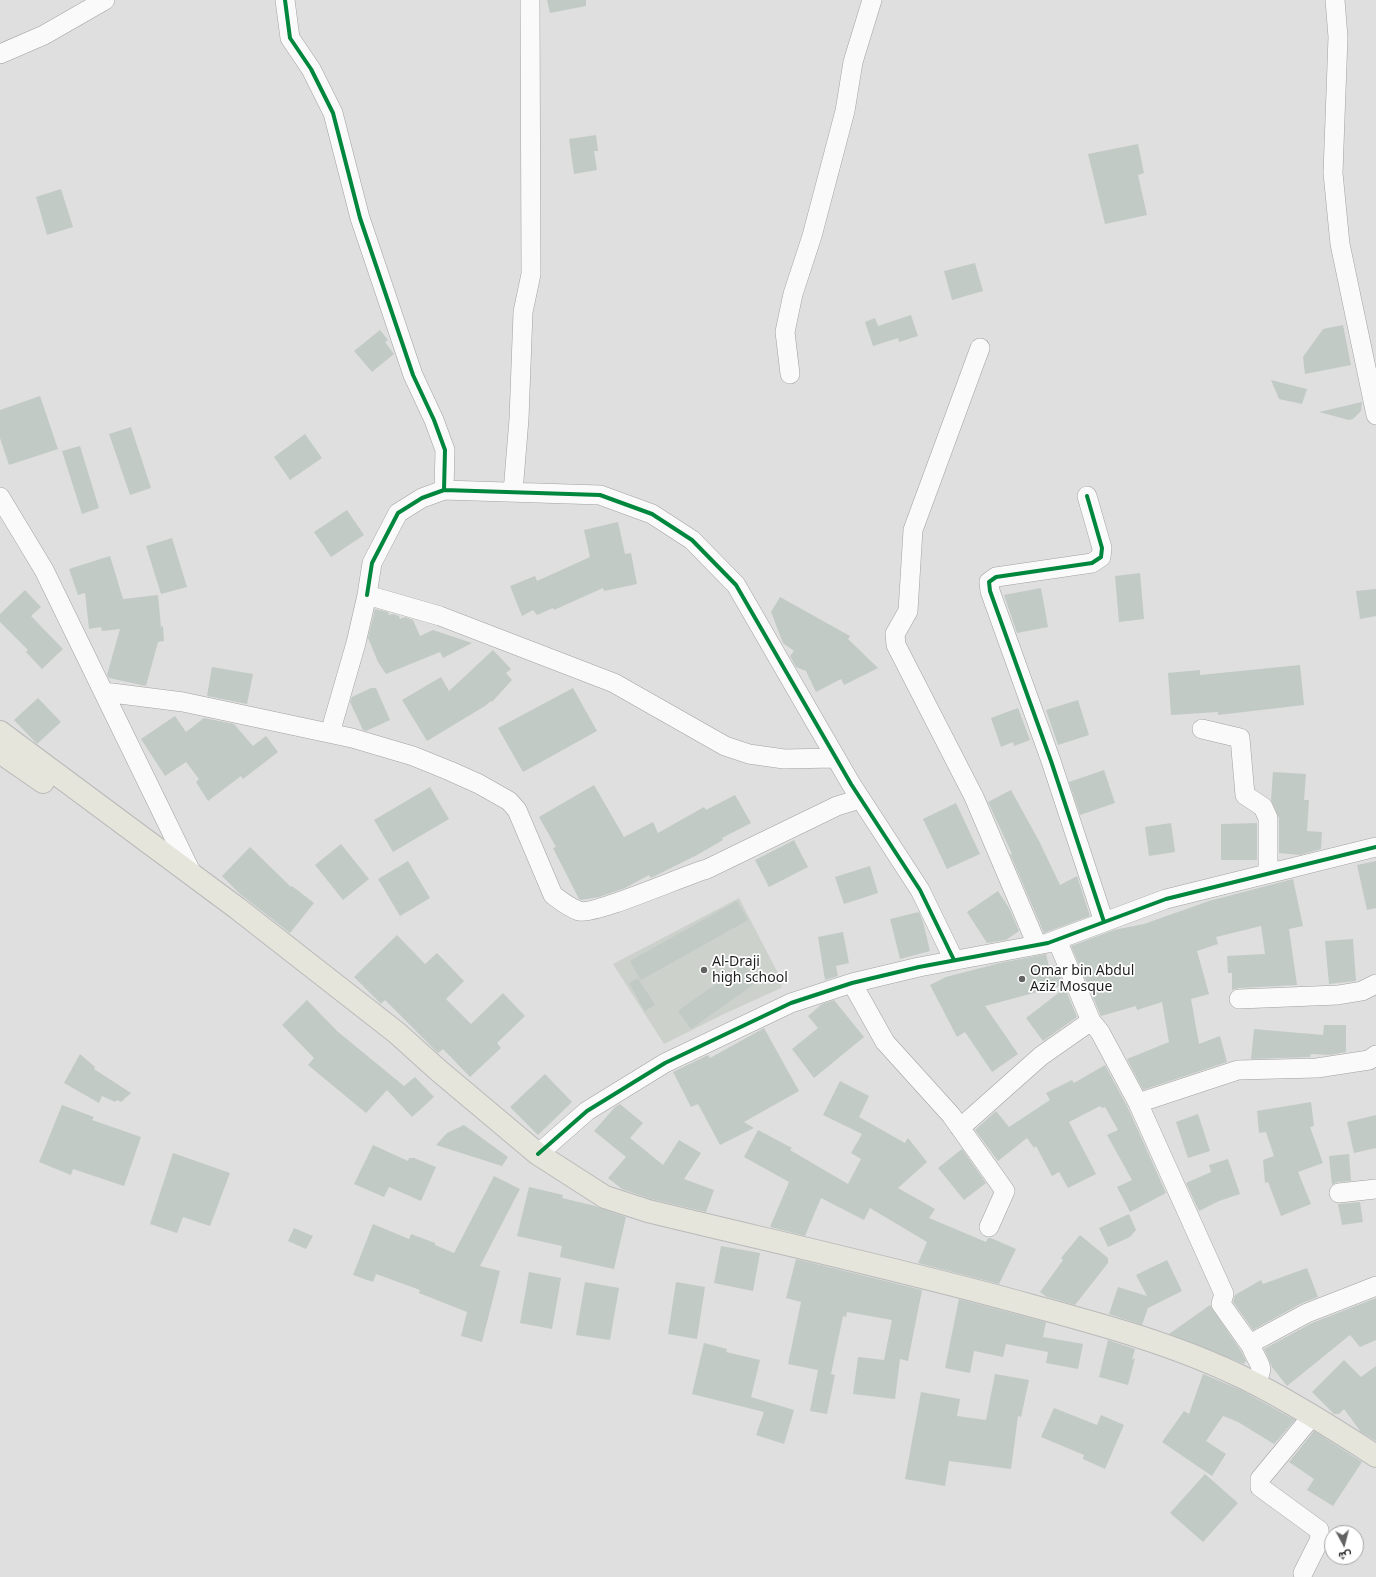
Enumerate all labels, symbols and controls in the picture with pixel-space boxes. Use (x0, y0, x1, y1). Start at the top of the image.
place label: Al-Draji high school (712, 954, 788, 986)
place label: Omar bin Abdul Aziz Mosque (1030, 963, 1134, 996)
marker: Al-Draji high school (699, 965, 709, 975)
marker: Omar bin Abdul Aziz Mosque (1017, 974, 1027, 984)
north arrow (1324, 1525, 1364, 1565)
text: ش (1338, 1548, 1353, 1565)

